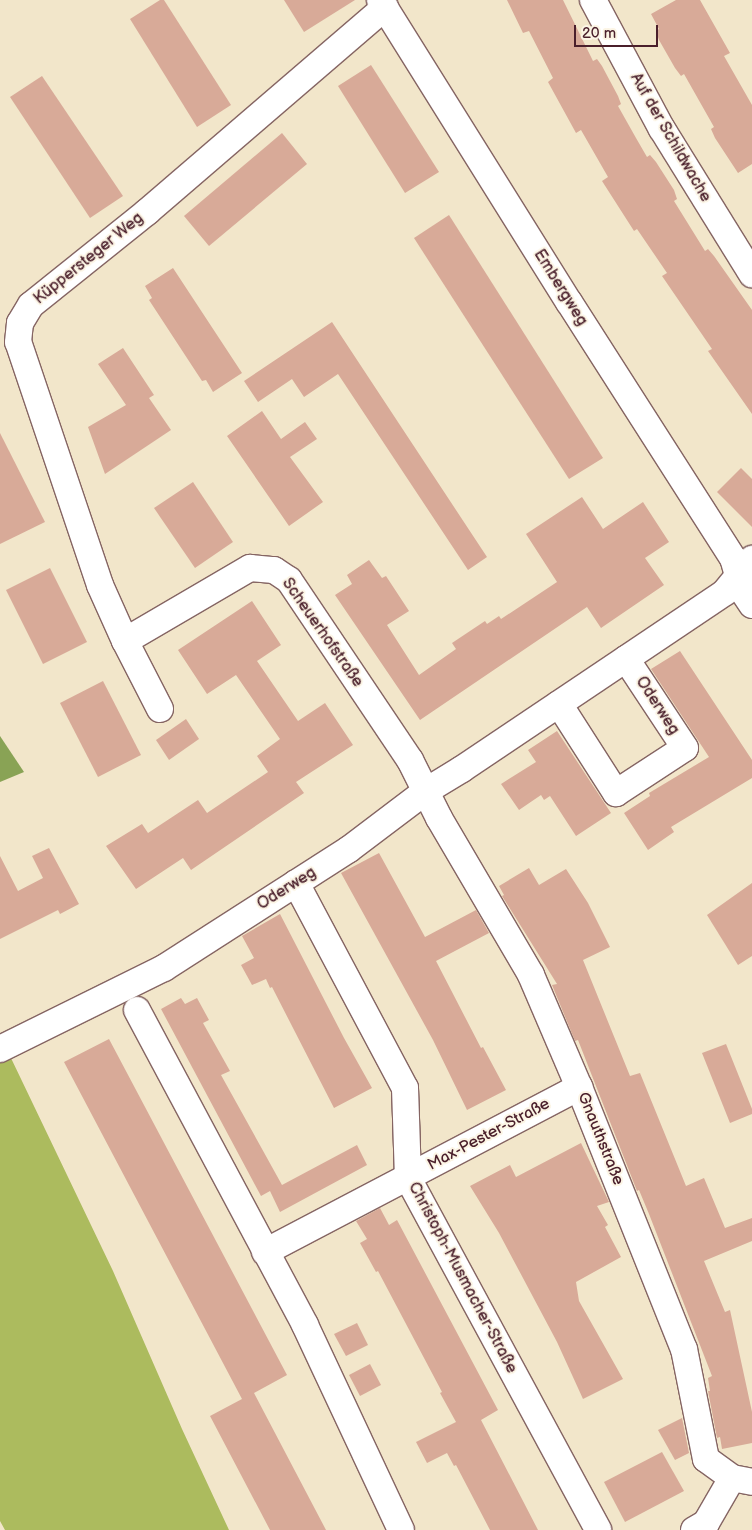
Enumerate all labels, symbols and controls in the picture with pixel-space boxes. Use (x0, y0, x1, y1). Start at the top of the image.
scale bar (577, 15, 661, 47)
text: 20 m (582, 24, 616, 43)
street label: Auf der Schildwache (625, 70, 715, 206)
street label: Küppersteger Weg (30, 209, 148, 309)
street label: Embergweg (529, 246, 591, 330)
street label: Scheuerhofstraße (277, 575, 367, 691)
street label: Oderweg (631, 673, 683, 739)
street label: Oderweg (254, 863, 320, 915)
street label: Gnauthstraße (573, 1090, 627, 1188)
street label: Max-Pester-Straße (425, 1095, 553, 1175)
street label: Christoph-Musmacher-Straße (403, 1179, 521, 1377)

